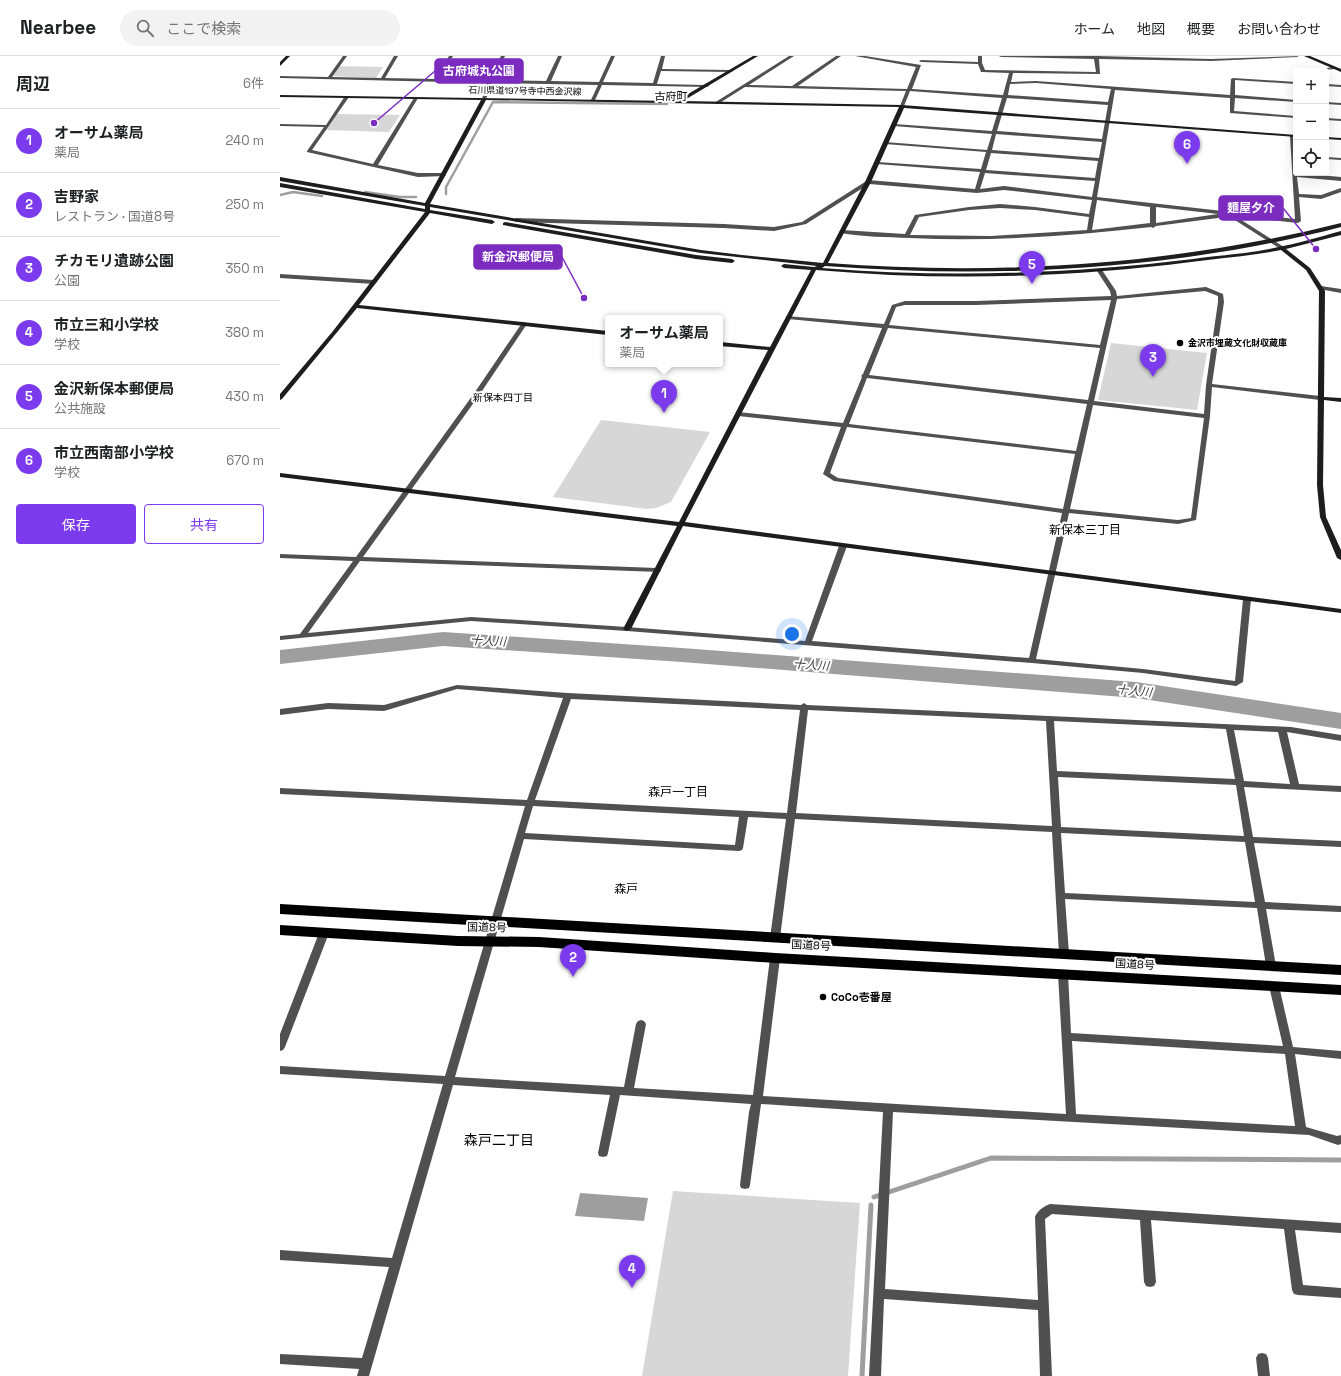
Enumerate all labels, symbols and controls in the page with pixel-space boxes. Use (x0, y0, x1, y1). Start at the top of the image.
search box (120, 10, 400, 46)
text: Nearbee (20, 15, 96, 40)
icon: search (134, 17, 156, 39)
text: ここで検索 (166, 19, 241, 38)
text: ホーム (1073, 20, 1115, 38)
text: 地図 (1137, 20, 1165, 38)
text: 概要 (1187, 20, 1215, 38)
text: お問い合わせ (1237, 20, 1321, 38)
callout: 古府城丸公園 (435, 59, 523, 83)
text: 古府城丸公園 (443, 63, 515, 79)
map controls (1293, 68, 1329, 176)
button: + (1293, 68, 1329, 104)
text: 周辺 (16, 73, 50, 95)
text: 6件 (243, 75, 264, 92)
street label: 石川県道197号寺中西金沢線 (468, 84, 583, 98)
district label: 古府町 (655, 89, 688, 103)
button: − (1293, 104, 1329, 140)
text: オーサム薬局 (54, 123, 143, 142)
pin: 6 (1174, 131, 1200, 164)
text: 1 (26, 132, 32, 149)
text: 240 m (226, 132, 264, 149)
button: locate (1293, 140, 1329, 176)
text: 薬局 (54, 144, 80, 161)
text: 吉野家 (54, 187, 99, 206)
text: 2 (25, 196, 33, 213)
text: 250 m (226, 196, 264, 213)
callout: 麺屋夕介 (1219, 196, 1283, 220)
text: 麺屋夕介 (1227, 200, 1275, 216)
text: レストラン · 国道8号 (54, 208, 175, 225)
callout: 新金沢郵便局 (474, 245, 562, 269)
text: 新金沢郵便局 (482, 249, 554, 265)
text: チカモリ遺跡公園 (54, 251, 174, 270)
pin: 5 (1019, 251, 1045, 284)
text: 3 (25, 260, 33, 277)
text: 350 m (226, 260, 264, 277)
text: 公園 (54, 272, 80, 289)
text: 市立三和小学校 (54, 315, 159, 334)
popup (605, 315, 723, 367)
text: オーサム薬局 (619, 323, 709, 342)
text: 4 (25, 324, 33, 341)
text: 380 m (225, 324, 264, 341)
text: 学校 (54, 336, 80, 353)
place label: 金沢市埋蔵文化財収蔵庫 (1188, 337, 1287, 349)
marker: 金沢市埋蔵文化財収蔵庫 (1175, 338, 1185, 348)
text: 薬局 (619, 344, 645, 361)
pin: 3 (1140, 344, 1166, 377)
text: 金沢新保本郵便局 (54, 379, 174, 398)
pin: 1 (651, 380, 677, 413)
text: 5 (25, 388, 33, 405)
text: 430 m (225, 388, 264, 405)
district label: 新保本四丁目 (473, 391, 533, 404)
text: 公共施設 (54, 400, 106, 417)
text: 市立西南部小学校 (54, 443, 174, 462)
text: 6 (25, 452, 33, 469)
text: 670 m (226, 452, 264, 469)
text: 学校 (54, 464, 80, 481)
button: 保存 (16, 504, 136, 544)
button: 共有 (144, 504, 264, 544)
district label: 新保本三丁目 (1049, 522, 1121, 538)
your location (782, 624, 802, 644)
water label: 十人川 (470, 632, 508, 650)
water label: 十人川 (792, 656, 832, 674)
water label: 十人川 (1115, 681, 1155, 701)
district label: 森戸一丁目 (648, 784, 708, 800)
district label: 森戸 (614, 881, 638, 897)
street label: 国道8号 (467, 920, 507, 934)
street label: 国道8号 (791, 937, 831, 953)
pin: 2 (560, 944, 586, 977)
street label: 国道8号 (1115, 956, 1155, 972)
place label: CoCo壱番屋 (831, 990, 892, 1004)
marker: CoCo壱番屋 (818, 992, 828, 1002)
district label: 森戸二丁目 (464, 1131, 534, 1149)
pin: 4 (619, 1255, 645, 1288)

